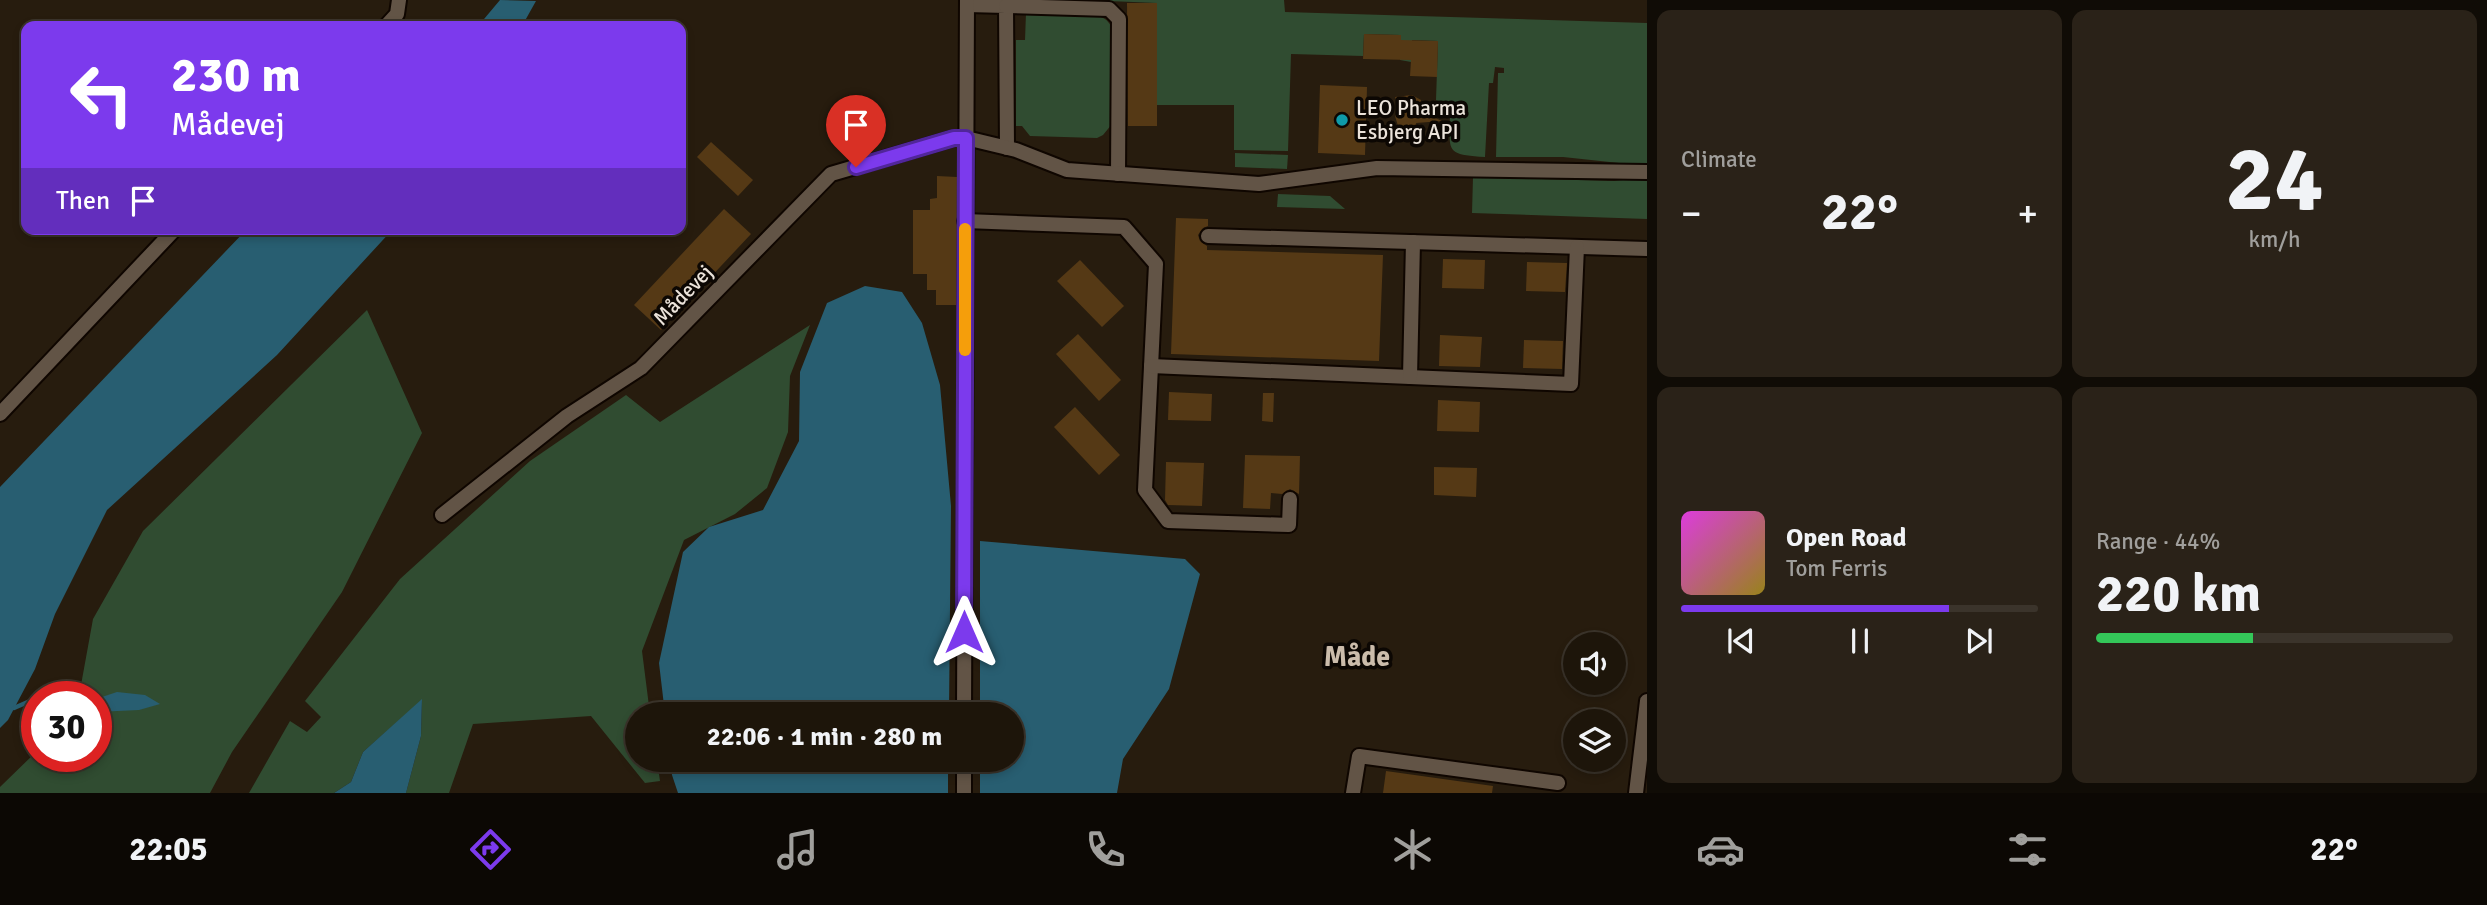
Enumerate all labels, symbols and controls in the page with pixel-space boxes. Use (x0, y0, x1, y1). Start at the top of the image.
text: 230 m (171, 45, 301, 105)
icon: left (56, 49, 147, 140)
pin (826, 95, 886, 167)
place label: LEO Pharma Esbjerg API (1356, 95, 1466, 145)
text: Mådevej (171, 105, 285, 144)
icon: arrive (837, 106, 875, 144)
marker: LEO Pharma Esbjerg API (1334, 112, 1350, 128)
text: 24 (2225, 123, 2324, 236)
text: Climate (1681, 145, 1757, 174)
text: 22° (1821, 180, 1898, 244)
icon: arrive (124, 182, 162, 220)
text: Then (56, 185, 110, 217)
text: − (1681, 190, 1702, 237)
text: + (2017, 190, 2038, 237)
text: km/h (2248, 225, 2301, 254)
street label: Mådevej (648, 259, 718, 331)
text: Open Road (1786, 522, 1907, 554)
text: Range · 44% (2096, 527, 2220, 556)
text: Tom Ferris (1786, 554, 1887, 583)
text: 220 km (2096, 562, 2261, 626)
position arrow (927, 595, 1001, 669)
icon: previous (1722, 622, 1760, 660)
icon: pause (1841, 622, 1879, 660)
icon: next (1960, 622, 1998, 660)
map controls (1563, 632, 1626, 772)
button: sound (1563, 632, 1626, 695)
district label: Måde (1324, 640, 1390, 674)
speed limit sign: 30 (21, 681, 112, 772)
button: layers (1563, 709, 1626, 772)
text: 22:06 · 1 min · 280 m (707, 721, 942, 753)
icon: directions (466, 825, 515, 874)
icon: music (773, 825, 822, 874)
icon: phone (1081, 825, 1130, 874)
icon: climate (1388, 825, 1437, 874)
icon: car (1696, 825, 1745, 874)
icon: filters (2003, 825, 2052, 874)
text: 22:05 (129, 830, 208, 869)
text: 22° (2310, 830, 2358, 869)

